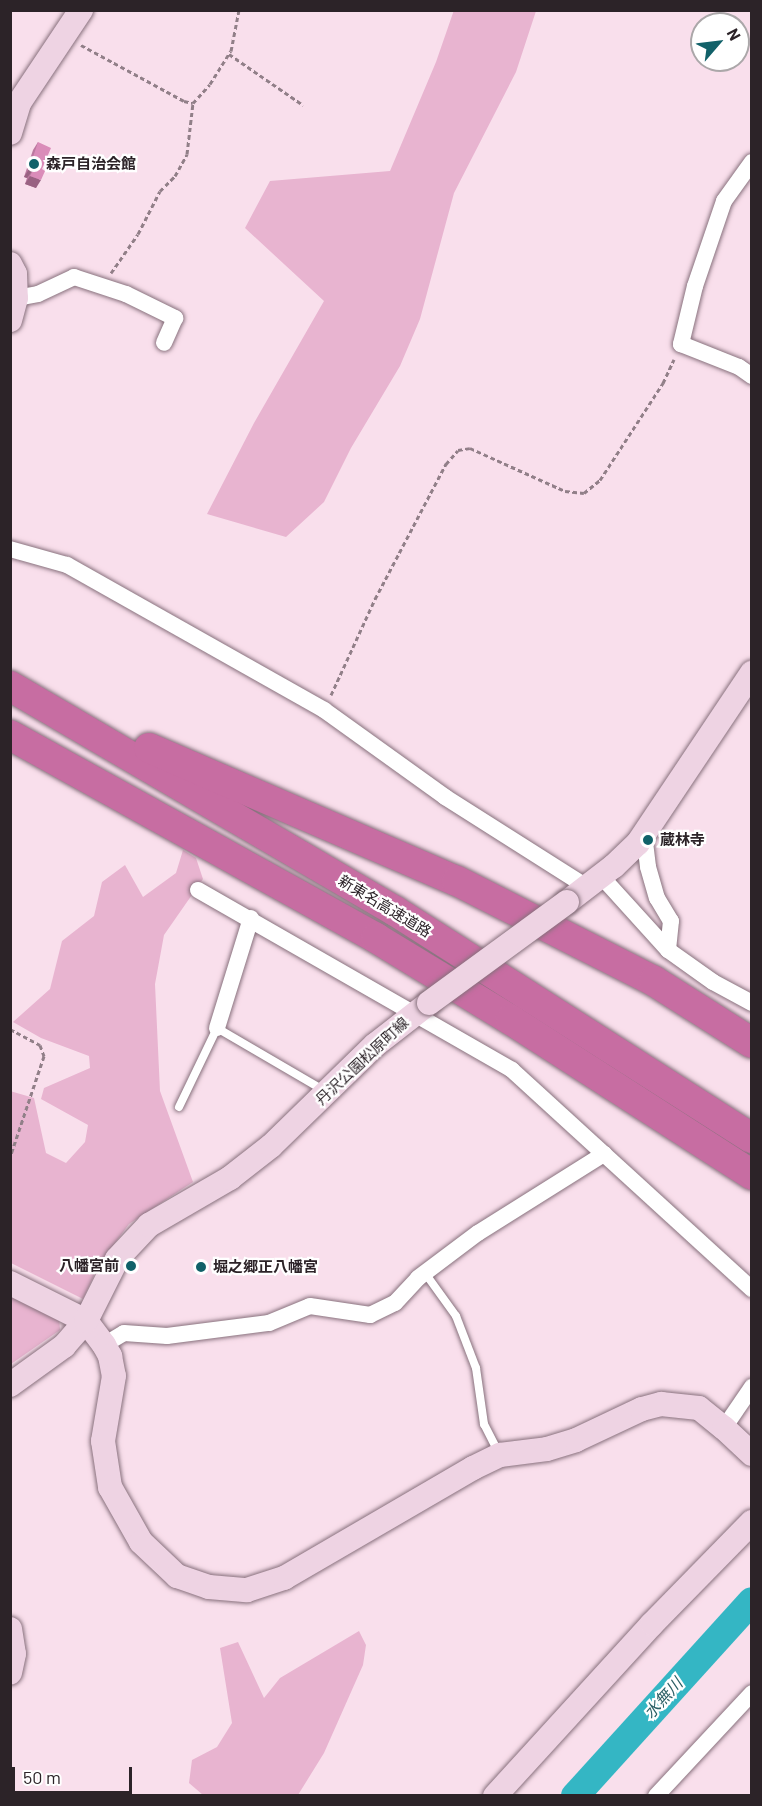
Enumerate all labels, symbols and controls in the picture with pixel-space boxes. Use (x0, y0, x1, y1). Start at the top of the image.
north arrow (690, 12, 750, 72)
text: N (724, 25, 745, 43)
place label: 森戸自治会館 (46, 155, 136, 173)
marker: 森戸自治会館 (27, 157, 41, 171)
place label: 蔵林寺 (660, 831, 705, 849)
marker: 蔵林寺 (641, 833, 655, 847)
street label: 新東名高速道路 (335, 871, 435, 941)
street label: 丹沢公園松原町線 (312, 1013, 412, 1109)
place label: 八幡宮前 (59, 1257, 119, 1275)
place label: 堀之郷正八幡宮 (213, 1258, 318, 1276)
marker: 八幡宮前 (124, 1259, 138, 1273)
marker: 堀之郷正八幡宮 (194, 1260, 208, 1274)
water label: 水無川 (640, 1674, 686, 1722)
scale bar (15, 1755, 135, 1793)
text: 50 m (23, 1766, 61, 1788)

